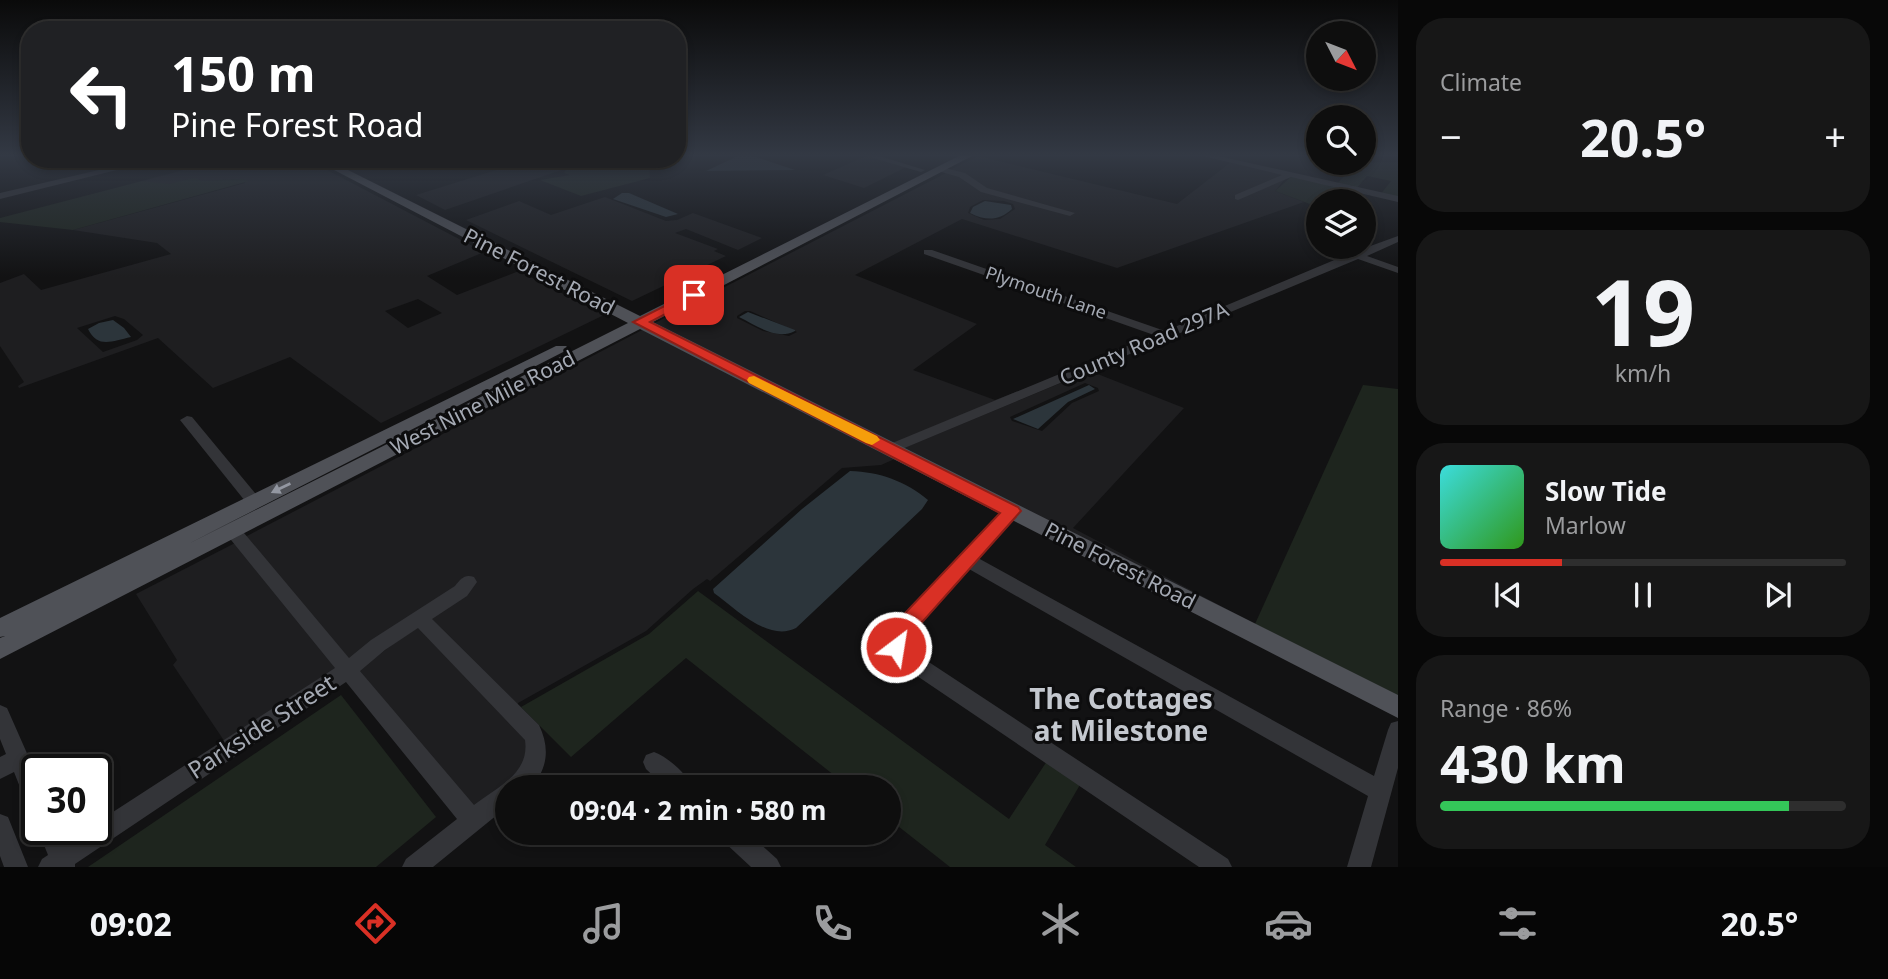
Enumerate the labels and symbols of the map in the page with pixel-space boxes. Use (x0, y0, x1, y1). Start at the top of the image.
north arrow (1306, 21, 1376, 91)
street label: Pine Forest Road (459, 221, 620, 321)
street label: Plymouth Lane (983, 260, 1110, 324)
pin (664, 265, 724, 325)
street label: County Road 297A (1055, 295, 1233, 391)
street label: West Nine Mile Road (386, 343, 580, 461)
one-way arrow (271, 483, 291, 494)
street label: Pine Forest Road (1040, 515, 1201, 615)
position arrow (859, 610, 933, 684)
street label: Parkside Street (181, 665, 342, 786)
district label: The Cottages at Milestone (1029, 679, 1213, 749)
speed limit sign: 30 (21, 754, 112, 845)

